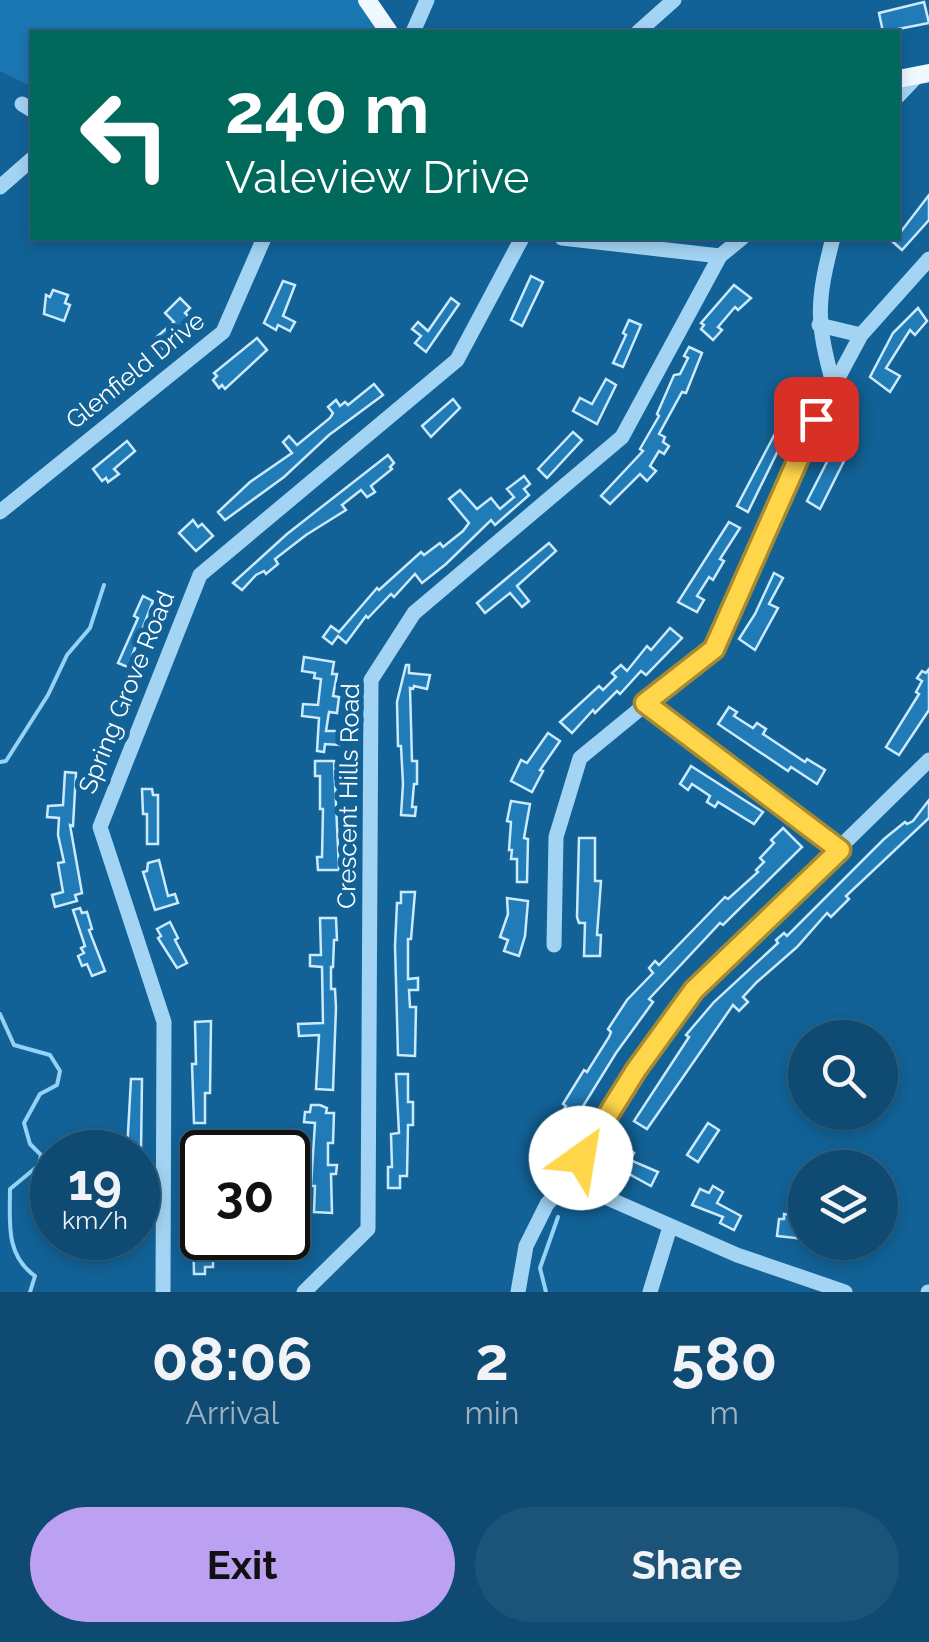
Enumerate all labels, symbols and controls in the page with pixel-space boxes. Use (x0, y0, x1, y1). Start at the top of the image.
text: 240 m (225, 67, 429, 149)
icon: left (60, 70, 190, 200)
text: Valeview Drive (225, 151, 530, 204)
street label: Glenfield Drive (60, 305, 210, 435)
pin (774, 377, 859, 462)
icon: arrive (789, 392, 844, 447)
street label: Spring Grove Road (72, 586, 180, 798)
street label: Crescent Hills Road (331, 683, 365, 909)
map controls (788, 1020, 898, 1260)
button: search (788, 1020, 898, 1130)
position arrow (529, 1106, 633, 1210)
speed limit sign: 30 (180, 1130, 310, 1260)
button: layers (788, 1150, 898, 1260)
text: 19 (68, 1153, 122, 1212)
text: km/h (62, 1205, 128, 1235)
text: 08:06 (152, 1324, 313, 1394)
text: 2 (475, 1324, 509, 1394)
text: 580 (671, 1324, 777, 1394)
text: Arrival (185, 1394, 279, 1431)
text: min (464, 1394, 519, 1431)
text: m (710, 1394, 739, 1431)
button: Exit (30, 1507, 455, 1622)
button: Share (475, 1507, 899, 1622)

